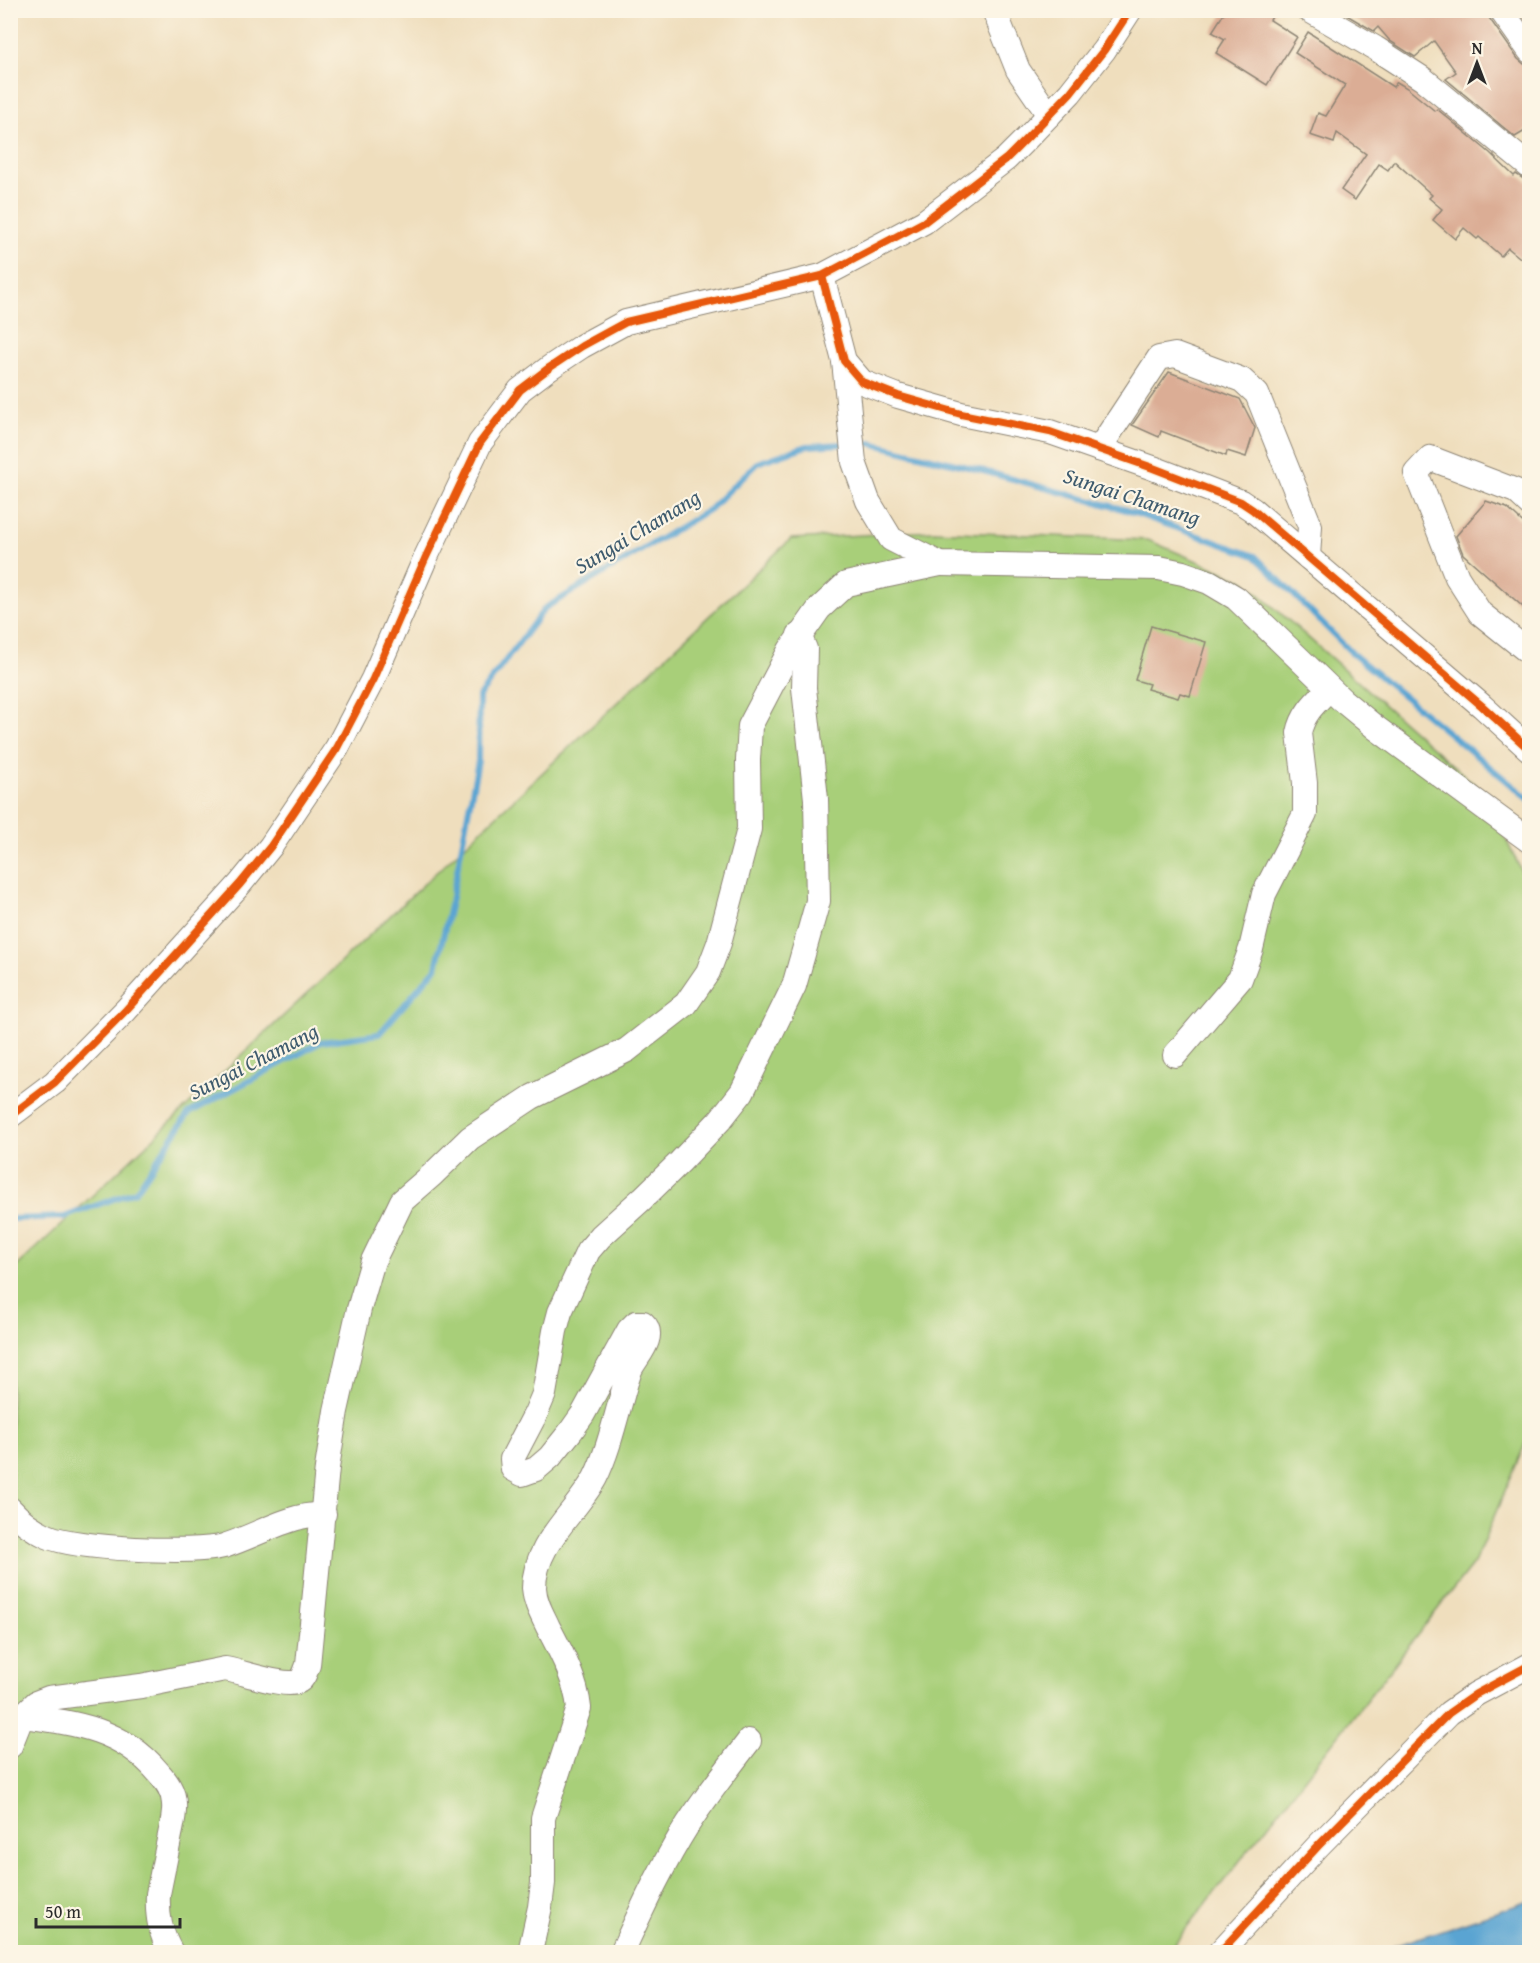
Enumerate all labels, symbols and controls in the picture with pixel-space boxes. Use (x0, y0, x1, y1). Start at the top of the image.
north arrow (1447, 33, 1507, 93)
text: N (1472, 36, 1483, 60)
water label: Sungai Chamang (1060, 459, 1204, 533)
water label: Sungai Chamang (568, 481, 706, 581)
water label: Sungai Chamang (183, 1015, 324, 1107)
scale bar (36, 1891, 180, 1929)
text: 50 m (45, 1898, 81, 1925)

